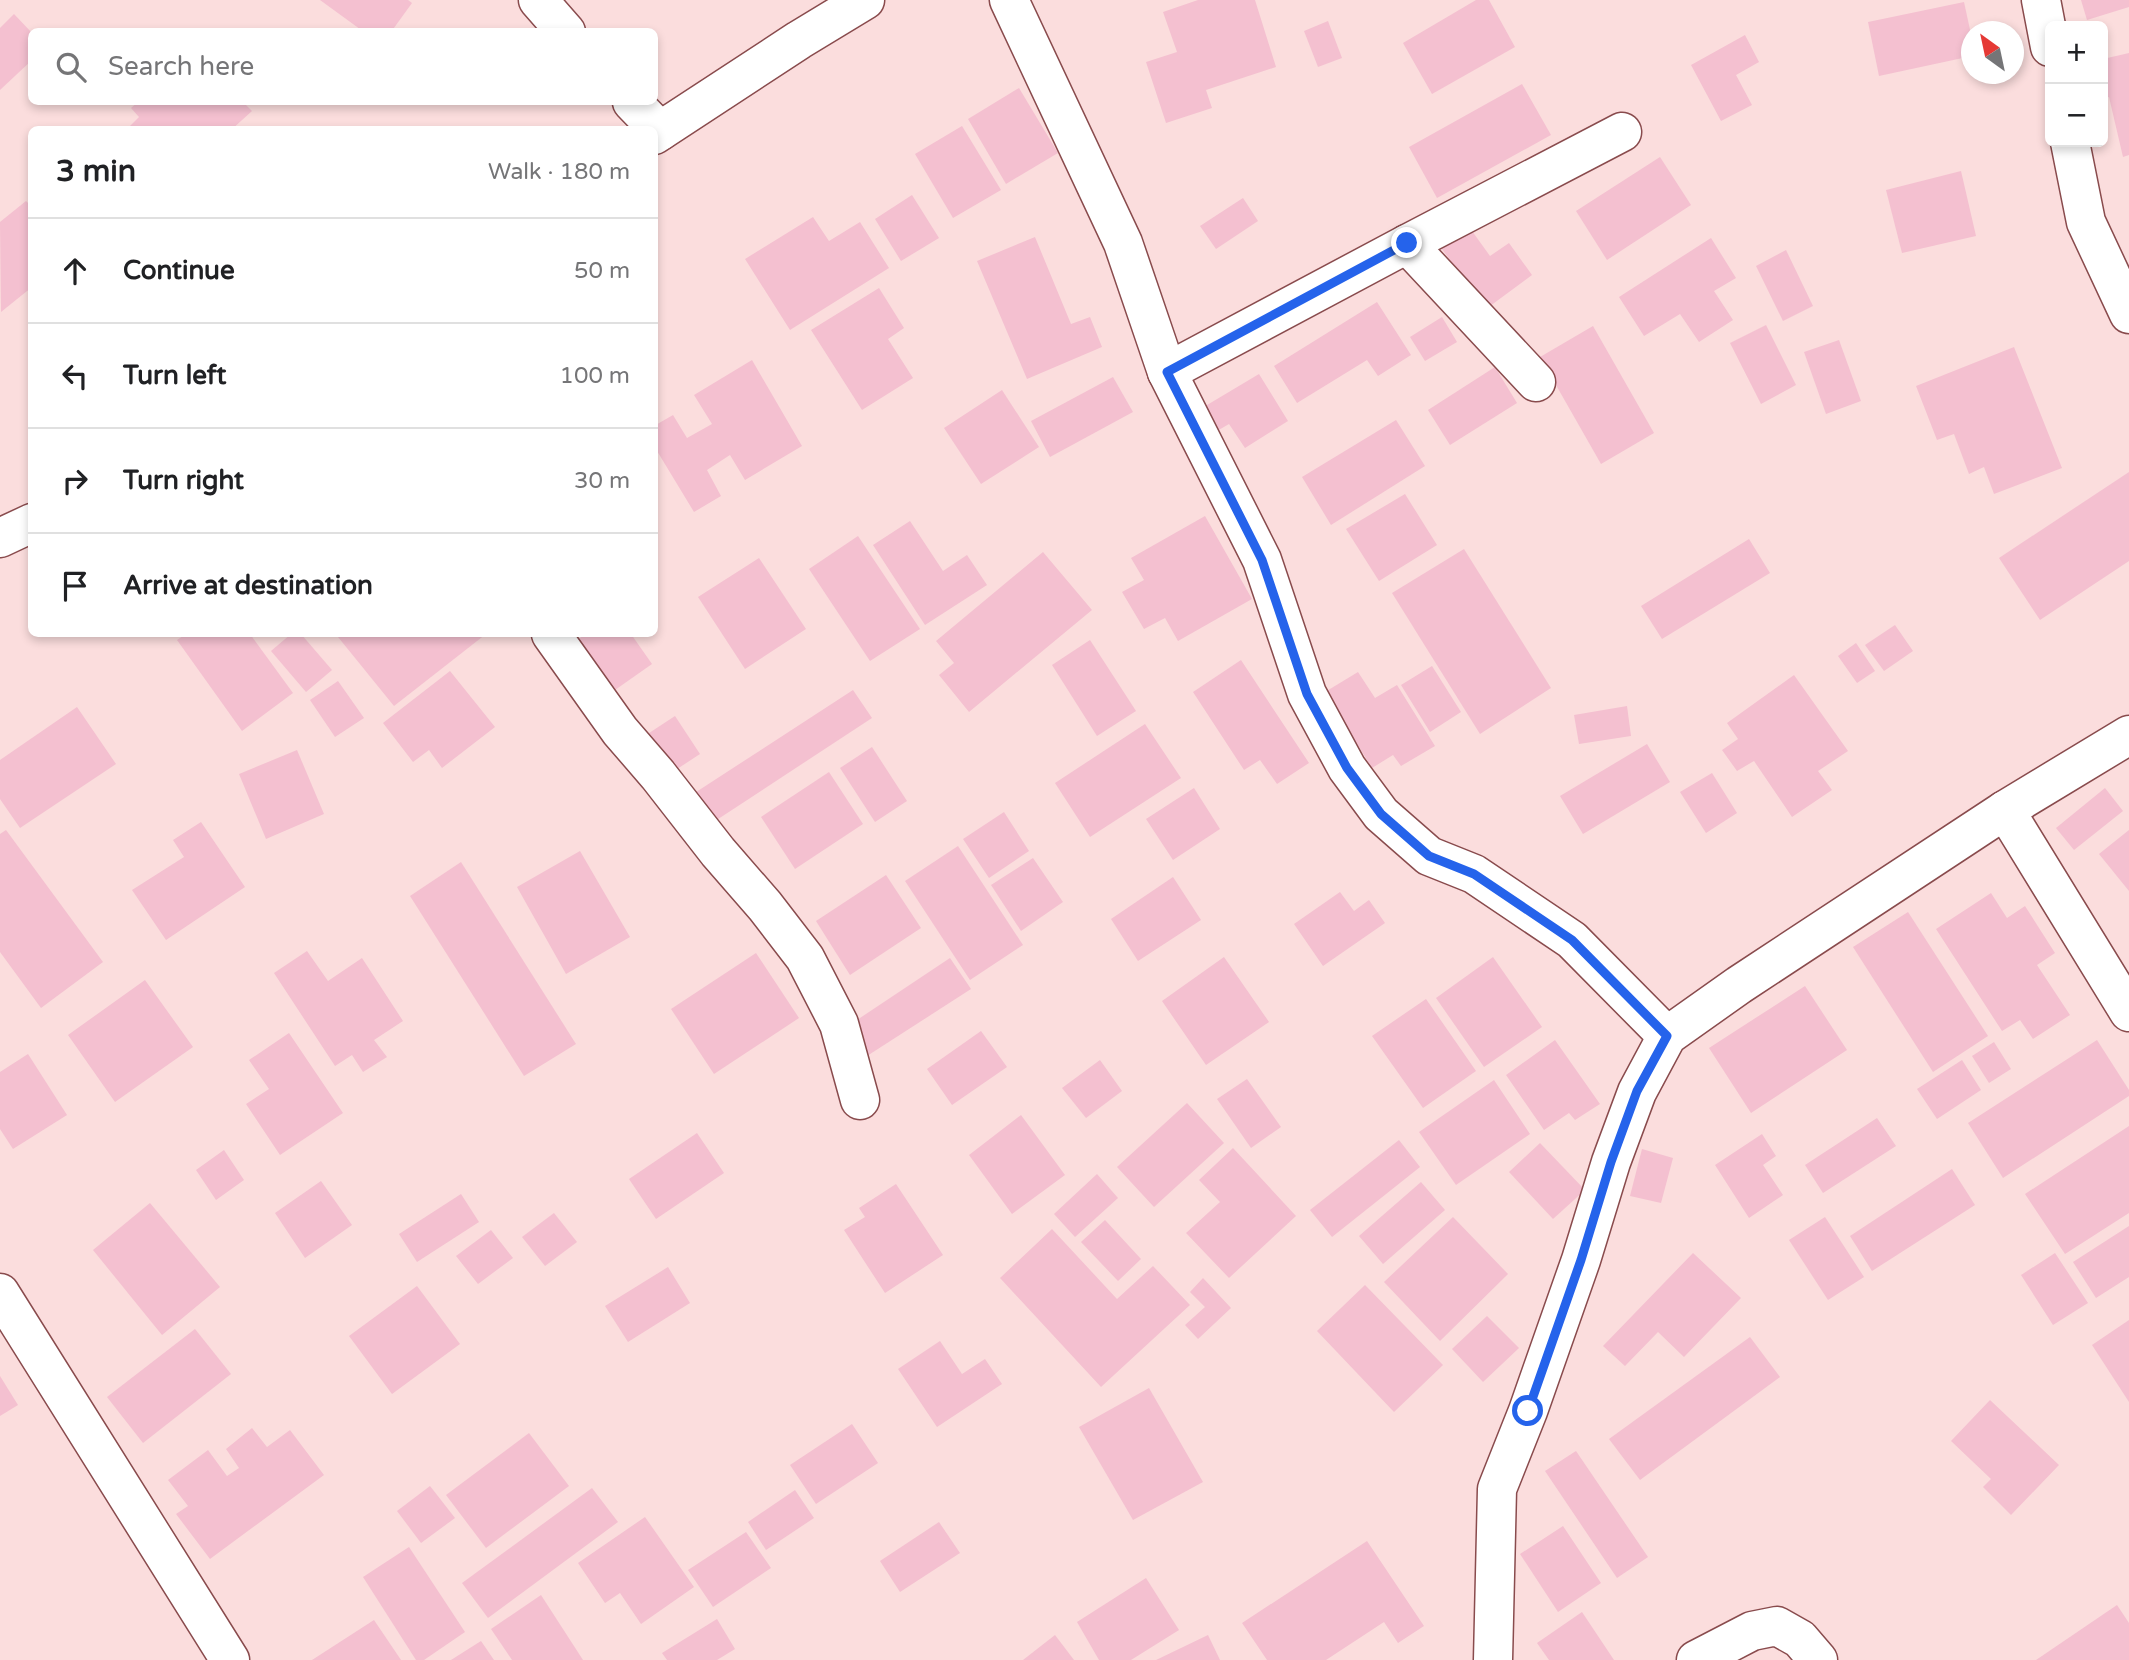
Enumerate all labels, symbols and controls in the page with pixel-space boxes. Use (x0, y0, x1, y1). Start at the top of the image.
north arrow (1961, 21, 2024, 84)
map controls (2045, 21, 2108, 147)
button: + (2045, 21, 2108, 84)
search box (28, 28, 658, 105)
icon: search (52, 48, 90, 86)
text: Search here (108, 51, 254, 82)
button: − (2045, 84, 2108, 147)
text: 3 min (56, 153, 136, 190)
text: Walk · 180 m (488, 158, 630, 186)
route end (1391, 227, 1422, 258)
icon: ahead (56, 252, 94, 290)
text: Continue (123, 255, 235, 286)
text: 50 m (574, 257, 630, 285)
icon: left (56, 357, 94, 395)
text: Turn left (123, 360, 226, 391)
text: 100 m (560, 362, 630, 390)
icon: right (56, 462, 94, 500)
text: Turn right (123, 465, 244, 496)
text: 30 m (574, 467, 630, 495)
icon: arrive (56, 567, 94, 605)
text: Arrive at destination (123, 570, 373, 601)
route start (1512, 1395, 1543, 1426)

